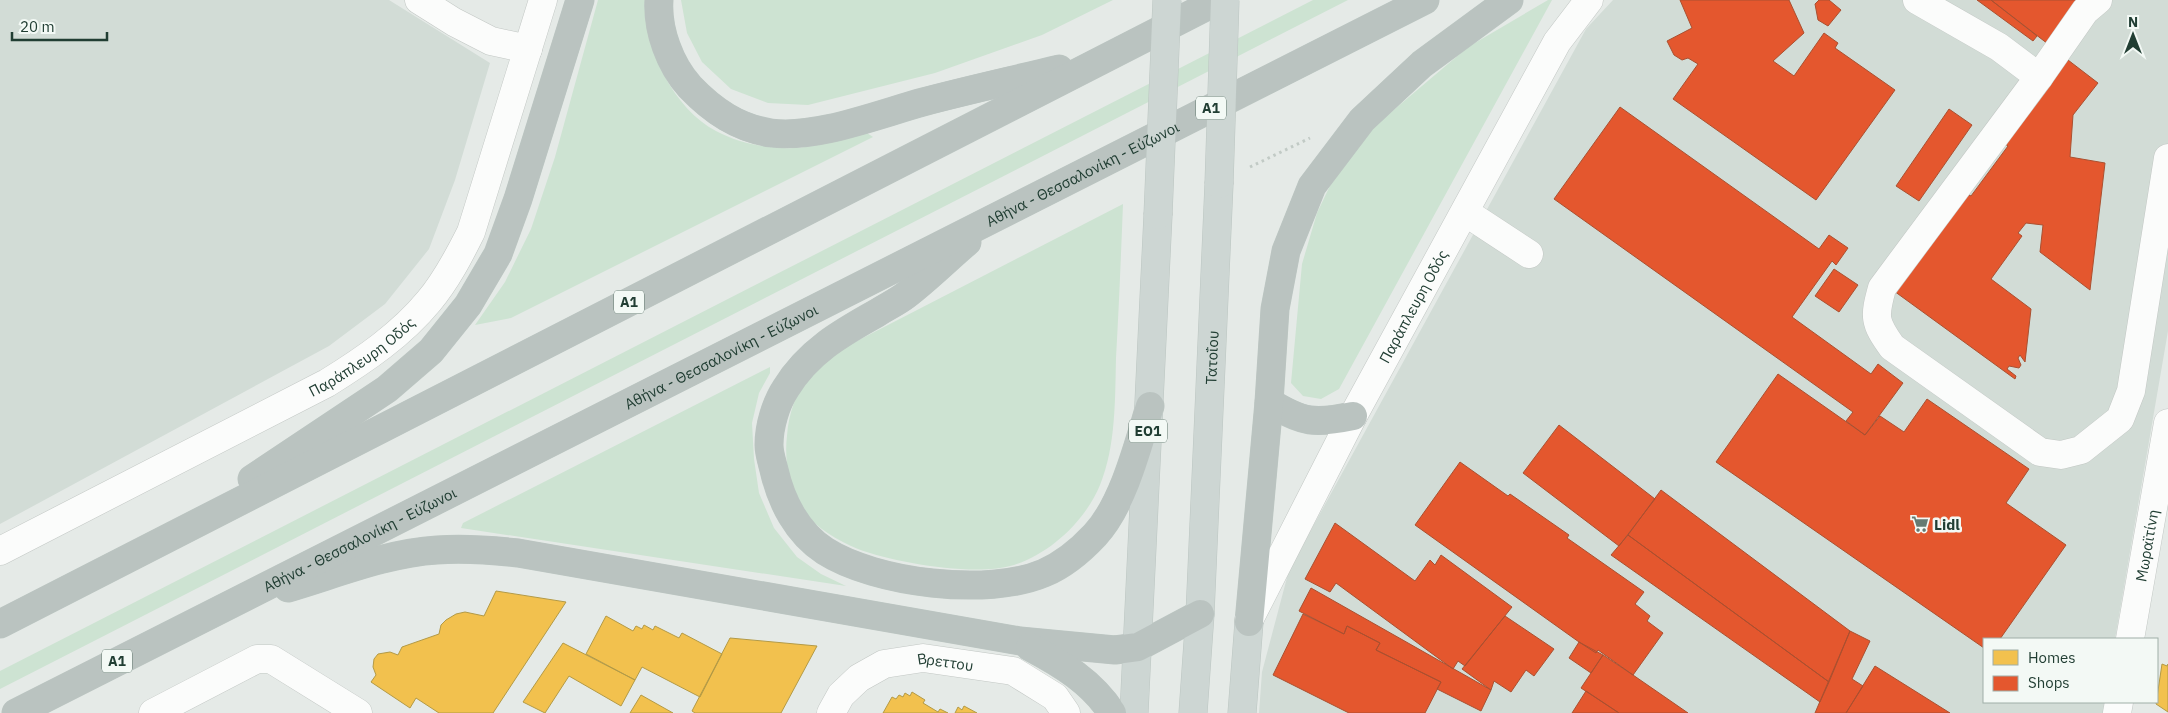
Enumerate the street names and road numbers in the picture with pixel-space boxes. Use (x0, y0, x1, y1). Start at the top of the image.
road number: Α1 (1196, 96, 1226, 120)
street label: Αθήνα - Θεσσαλονίκη - Εύζωνοι (982, 116, 1183, 230)
street label: Παράπλευρη Οδός (1374, 246, 1451, 366)
road number: Α1 (614, 290, 644, 314)
street label: Αθήνα - Θεσσαλονίκη - Εύζωνοι (621, 299, 821, 413)
street label: Παράπλευρη Οδός (305, 313, 419, 400)
street label: Τατοΐου (1201, 330, 1222, 385)
road number: ΕΟ1 (1129, 420, 1167, 442)
street label: Αθήνα - Θεσσαλονίκη - Εύζωνοι (260, 482, 460, 596)
street label: Μωραϊτίνη (2131, 508, 2162, 583)
street label: Βρεττου (916, 648, 975, 675)
road number: Α1 (102, 649, 132, 672)

